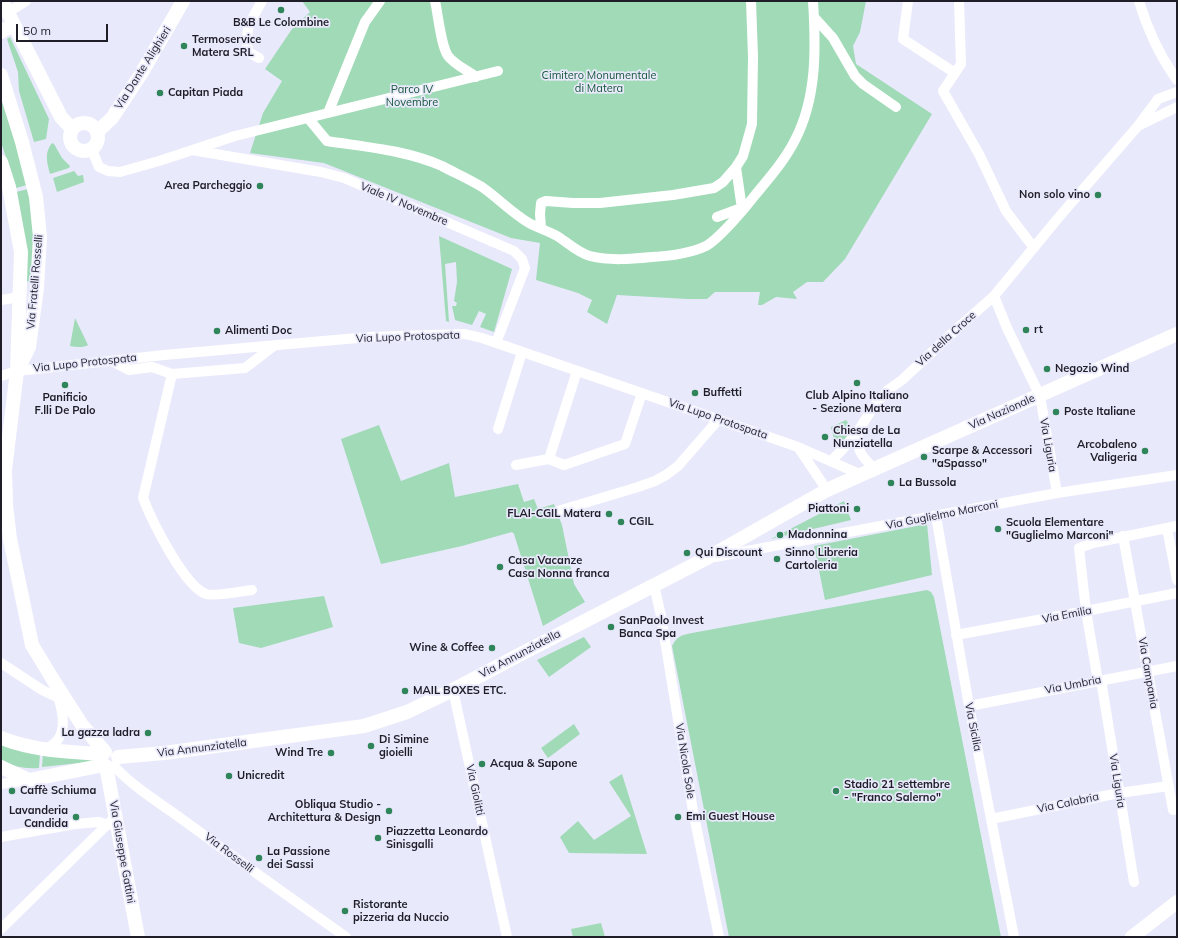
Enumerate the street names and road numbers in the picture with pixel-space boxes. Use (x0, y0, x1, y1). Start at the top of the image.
street label: Via Dante Alighieri (112, 24, 174, 112)
street label: Viale IV Novembre (358, 180, 450, 228)
street label: Via Fratelli Rosselli (24, 234, 46, 330)
street label: Via della Croce (913, 309, 979, 369)
street label: Via Lupo Protospata (356, 329, 460, 345)
street label: Via Lupo Protospata (33, 351, 137, 375)
street label: Via Nazionale (967, 392, 1037, 432)
street label: Via Lupo Protospata (667, 396, 769, 442)
street label: Via Liguria (1037, 417, 1059, 473)
street label: Via Guglielmo Marconi (885, 498, 999, 532)
street label: Via Emilia (1041, 604, 1093, 626)
street label: Via Annunziatella (477, 627, 563, 681)
street label: Via Campania (1135, 636, 1161, 710)
street label: Via Umbria (1044, 673, 1102, 697)
street label: Via Sicilia (962, 702, 984, 752)
street label: Via Nicola Sole (673, 722, 697, 800)
street label: Via Annunziatella (156, 736, 248, 760)
street label: Via Liguria (1106, 753, 1128, 809)
street label: Via Giolitti (463, 763, 487, 817)
street label: Via Calabria (1036, 790, 1100, 816)
street label: Via Giuseppe Gattini (106, 800, 138, 904)
street label: Via Rosselli (202, 830, 256, 876)

